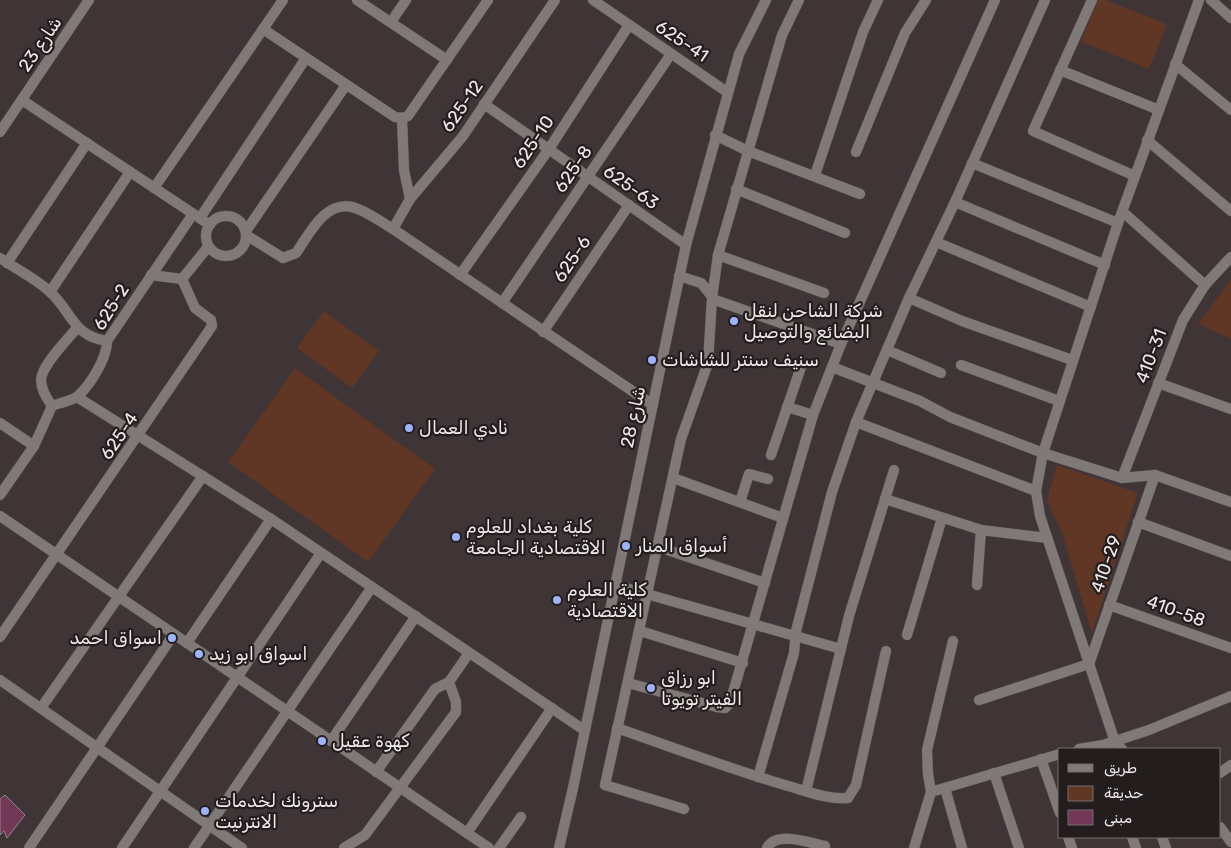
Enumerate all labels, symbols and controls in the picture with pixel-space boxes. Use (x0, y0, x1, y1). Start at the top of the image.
street label: شارع 23 (14, 12, 67, 76)
street label: 625-41 (651, 15, 713, 67)
street label: 625-12 (436, 76, 488, 136)
street label: 625-10 (507, 111, 559, 173)
street label: 625-8 (549, 141, 597, 197)
street label: 625-63 (599, 160, 663, 214)
street label: 625-6 (548, 231, 596, 287)
street label: 625-2 (88, 280, 134, 334)
place label: شركة الشاحن لنقل البضائع والتوصيل (744, 300, 883, 345)
marker: شركة الشاحن لنقل البضائع والتوصيل (728, 315, 740, 327)
street label: 410-31 (1131, 326, 1171, 386)
place label: سنيف سنتر للشاشات (662, 349, 819, 371)
marker: سنيف سنتر للشاشات (646, 354, 658, 366)
street label: شارع 28 (616, 384, 651, 450)
street label: 625-4 (95, 408, 143, 464)
place label: نادي العمال (419, 417, 508, 440)
marker: نادي العمال (403, 422, 415, 434)
place label: كلية بغداد للعلوم الاقتصادية الجامعة (466, 516, 606, 559)
marker: كلية بغداد للعلوم الاقتصادية الجامعة (450, 531, 462, 543)
street label: 410-29 (1086, 532, 1126, 596)
place label: أسواق المنار (635, 535, 727, 557)
marker: أسواق المنار (620, 540, 632, 552)
place label: كلية العلوم الاقتصادية (567, 579, 647, 622)
street label: 410-58 (1144, 590, 1208, 632)
marker: كلية العلوم الاقتصادية (551, 594, 563, 606)
place label: اسواق احمد (69, 627, 162, 649)
marker: اسواق احمد (166, 632, 178, 644)
place label: اسواق ابو زيد (209, 643, 307, 665)
marker: اسواق ابو زيد (193, 648, 205, 660)
place label: ابو رزاق الفيتر تويوتا (661, 667, 742, 710)
marker: ابو رزاق الفيتر تويوتا (645, 682, 657, 694)
place label: كهوة عقيل (332, 730, 410, 752)
marker: كهوة عقيل (316, 735, 328, 747)
legend (1058, 748, 1221, 838)
text: طريق (1104, 759, 1137, 777)
text: حديقة (1104, 784, 1144, 802)
place label: سترونك لخدمات الانترنيت (215, 790, 338, 833)
marker: سترونك لخدمات الانترنيت (199, 805, 211, 817)
text: مبنى (1104, 809, 1132, 827)

